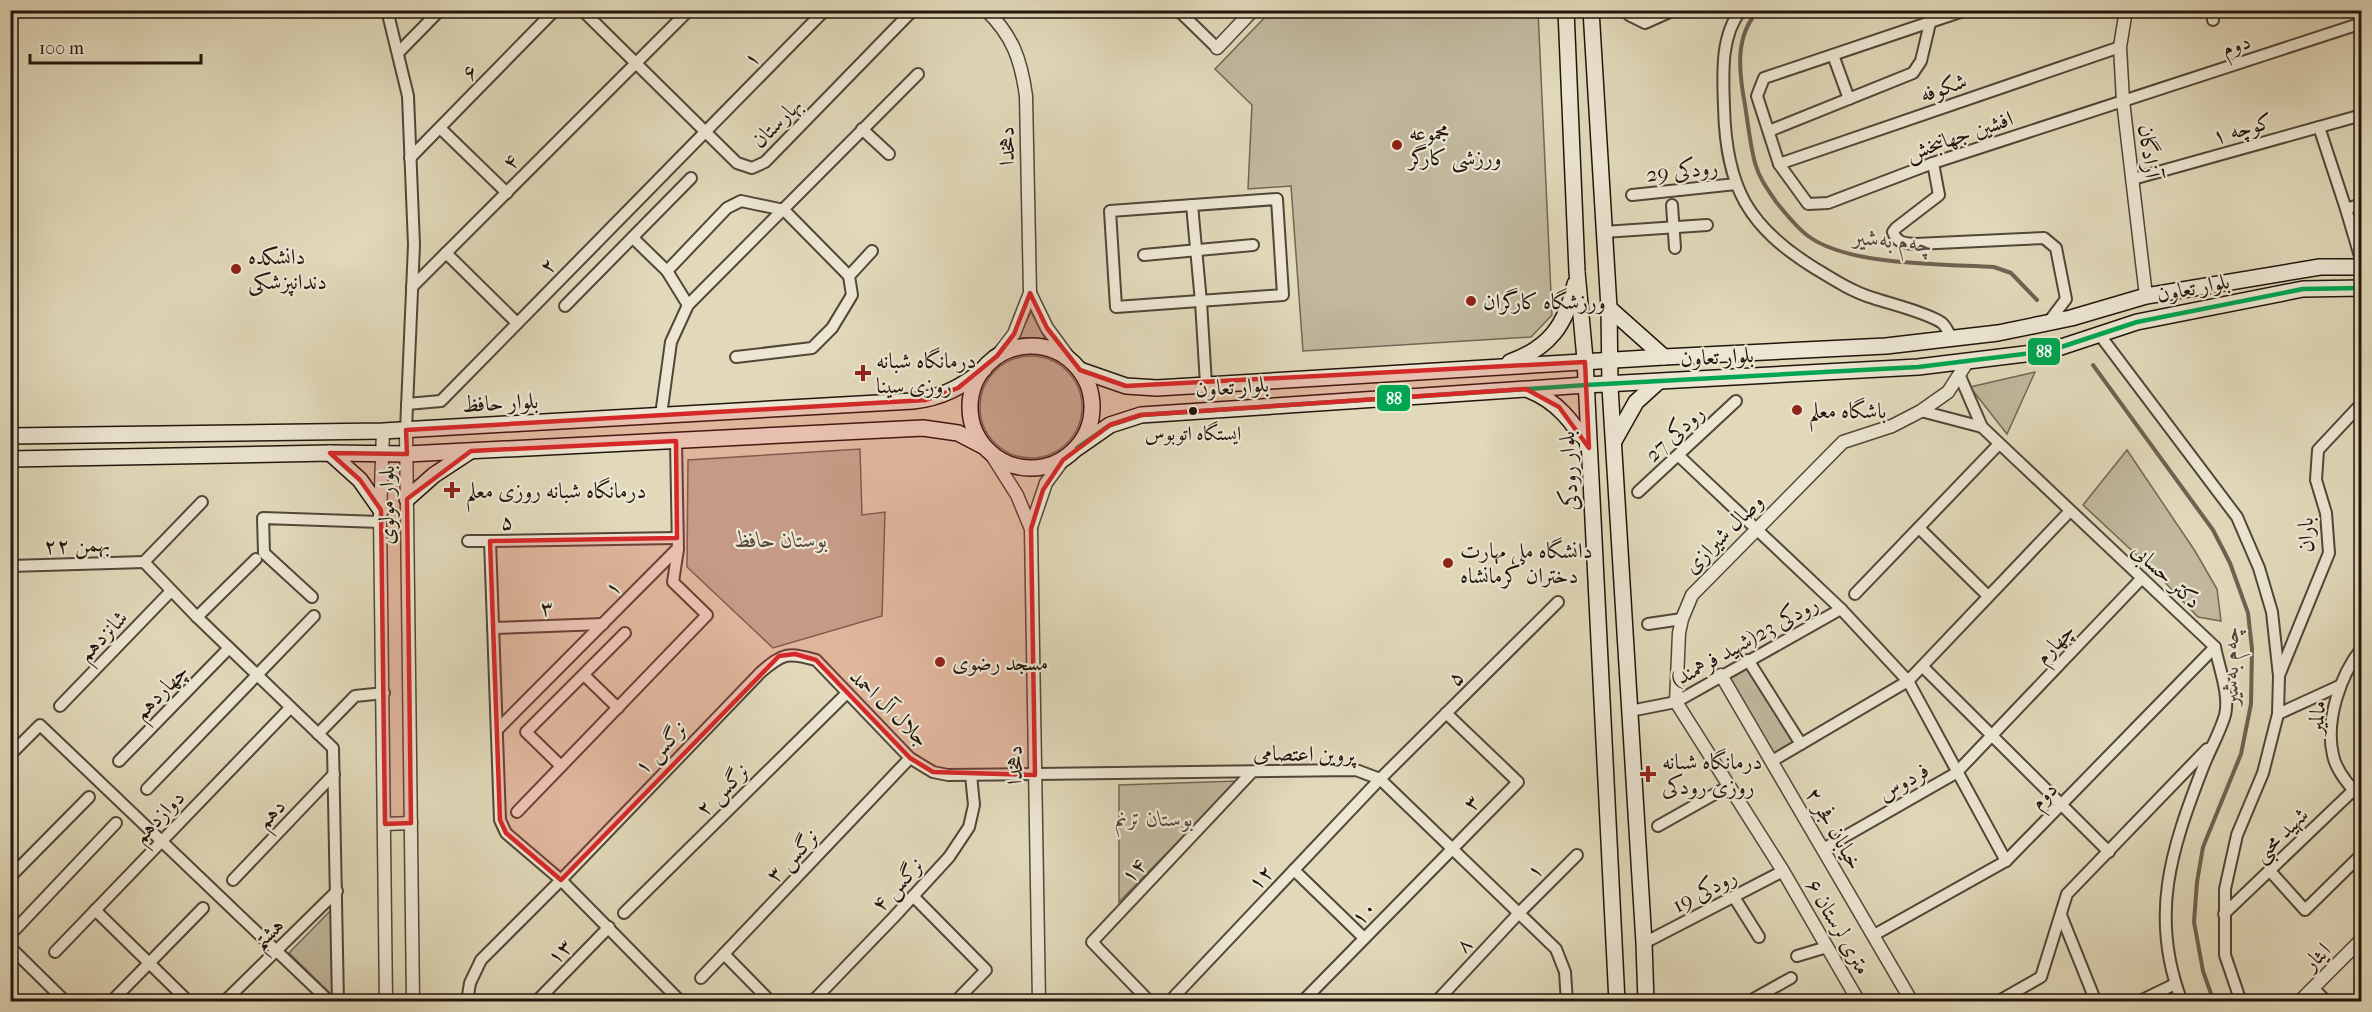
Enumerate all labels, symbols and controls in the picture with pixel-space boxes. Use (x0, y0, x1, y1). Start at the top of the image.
scale bar (30, 27, 201, 65)
street label: دوم (2219, 28, 2256, 67)
text: 100 m (39, 38, 84, 59)
street label: ۱ (738, 45, 765, 72)
street label: ۶ (456, 58, 484, 85)
street label: شکوفه (1916, 68, 1970, 108)
street label: بهارستان (746, 92, 808, 154)
street label: افشین جهانبخش (1902, 105, 2017, 168)
street label: کوچه ۱ (2209, 108, 2276, 152)
place label: مجموعه ورزشی کارگر (1407, 120, 1502, 173)
street label: آزادگان (2133, 123, 2166, 181)
street label: دهخدا (994, 126, 1020, 166)
marker: مجموعه ورزشی کارگر (1390, 138, 1404, 152)
street label: ۴ (497, 148, 525, 175)
street label: رودکی 29 (1645, 153, 1719, 188)
water label: چەم بەشیر (1849, 222, 1934, 265)
place label: دانشکده دندانپزشکی (248, 244, 327, 297)
street label: ۲ (534, 252, 562, 279)
marker: دانشکده دندانپزشکی (229, 262, 243, 276)
street label: بلوار تعاون (2155, 268, 2232, 308)
place label: ورزشگاه کارگران (1483, 287, 1606, 315)
marker: ورزشگاه کارگران (1464, 294, 1478, 308)
line badge: 88 (2027, 337, 2061, 366)
street label: بلوار تعاون (1680, 342, 1755, 372)
text: 88 (2036, 342, 2052, 361)
place label: درمانگاه شبانه روزی سینا (876, 347, 976, 399)
marker: درمانگاه شبانه روزی سینا (854, 364, 872, 382)
street label: بلوار تعاون (1194, 371, 1270, 403)
line badge: 88 (1376, 384, 1411, 412)
street label: بلوار حافظ (461, 388, 539, 418)
text: 88 (1386, 389, 1402, 408)
place label: باشگاه معلم (1809, 397, 1887, 433)
street label: رودکی 27 (1639, 399, 1710, 468)
marker: باشگاه معلم (1790, 403, 1804, 417)
marker: ایستگاه اتوبوس (1187, 405, 1199, 417)
place label: ایستگاه اتوبوس (1145, 420, 1241, 446)
street label: بلوار رودکی (1553, 430, 1584, 512)
street label: بلوار مولوی (374, 465, 400, 545)
place label: درمانگاه شبانه روزی معلم (466, 477, 646, 513)
marker: درمانگاه شبانه روزی معلم (443, 481, 461, 499)
street label: وصال شیرازی (1678, 488, 1769, 579)
street label: ۵ (500, 509, 514, 535)
street label: باران (2293, 517, 2319, 553)
park label: بوستان حافظ (734, 527, 828, 553)
street label: ۲۲ بهمن (44, 531, 110, 561)
place label: دانشگاه ملی مهارت دختران کرمانشاه (1460, 537, 1593, 589)
street label: دکتر حسابی (2124, 537, 2206, 616)
marker: دانشگاه ملی مهارت دختران کرمانشاه (1441, 556, 1455, 570)
street label: ۱ (599, 574, 626, 601)
street label: رودکی 23(شهید فرهمند) (1666, 590, 1823, 694)
street label: ۳ (540, 595, 554, 621)
street label: شانزدهم (72, 605, 138, 671)
street label: چهارم (2029, 618, 2085, 674)
water label: چەم بەشیر (2216, 626, 2251, 708)
place label: مسجد رضوی (952, 650, 1048, 676)
marker: مسجد رضوی (933, 655, 947, 669)
street label: چهاردهم (128, 658, 199, 730)
street label: جلال آل احمد (844, 663, 935, 752)
street label: ۵ (1442, 664, 1469, 691)
street label: مالمیر (2302, 699, 2332, 737)
street label: نرگس ۱ (629, 715, 694, 781)
street label: پروین اعتصامی (1253, 740, 1357, 769)
street label: دهخدا (1002, 745, 1028, 785)
place label: درمانگاه شبانه روزی رودکی (1662, 748, 1762, 800)
street label: فردوس (1873, 757, 1934, 808)
street label: نرگس ۲ (691, 758, 756, 823)
marker: درمانگاه شبانه روزی رودکی (1639, 765, 1657, 783)
street label: دوم (2024, 776, 2067, 819)
street label: خیابان فجر ۲ (1799, 783, 1868, 875)
street label: دوازدهم (127, 785, 195, 853)
street label: ۳ (1458, 789, 1485, 816)
street label: دهم (250, 793, 296, 839)
street label: شهید محبی (2247, 802, 2317, 871)
park label: بوستان ترنم (1115, 806, 1193, 838)
street label: نرگس ۳ (761, 823, 826, 889)
street label: نرگس ۴ (866, 852, 931, 919)
street label: ۱۴ (1115, 852, 1152, 889)
street label: ۱ (1521, 857, 1548, 884)
street label: ۱۲ (1242, 859, 1279, 896)
street label: رودکی 19 (1667, 862, 1741, 919)
street label: ۶ متری لرستان (1800, 874, 1876, 979)
street label: ۱۰ (1345, 894, 1382, 931)
street label: هشتم (246, 912, 295, 961)
street label: ۸ (1450, 931, 1478, 958)
street label: ۱۳ (541, 933, 578, 970)
street label: ایثار (2296, 937, 2336, 977)

